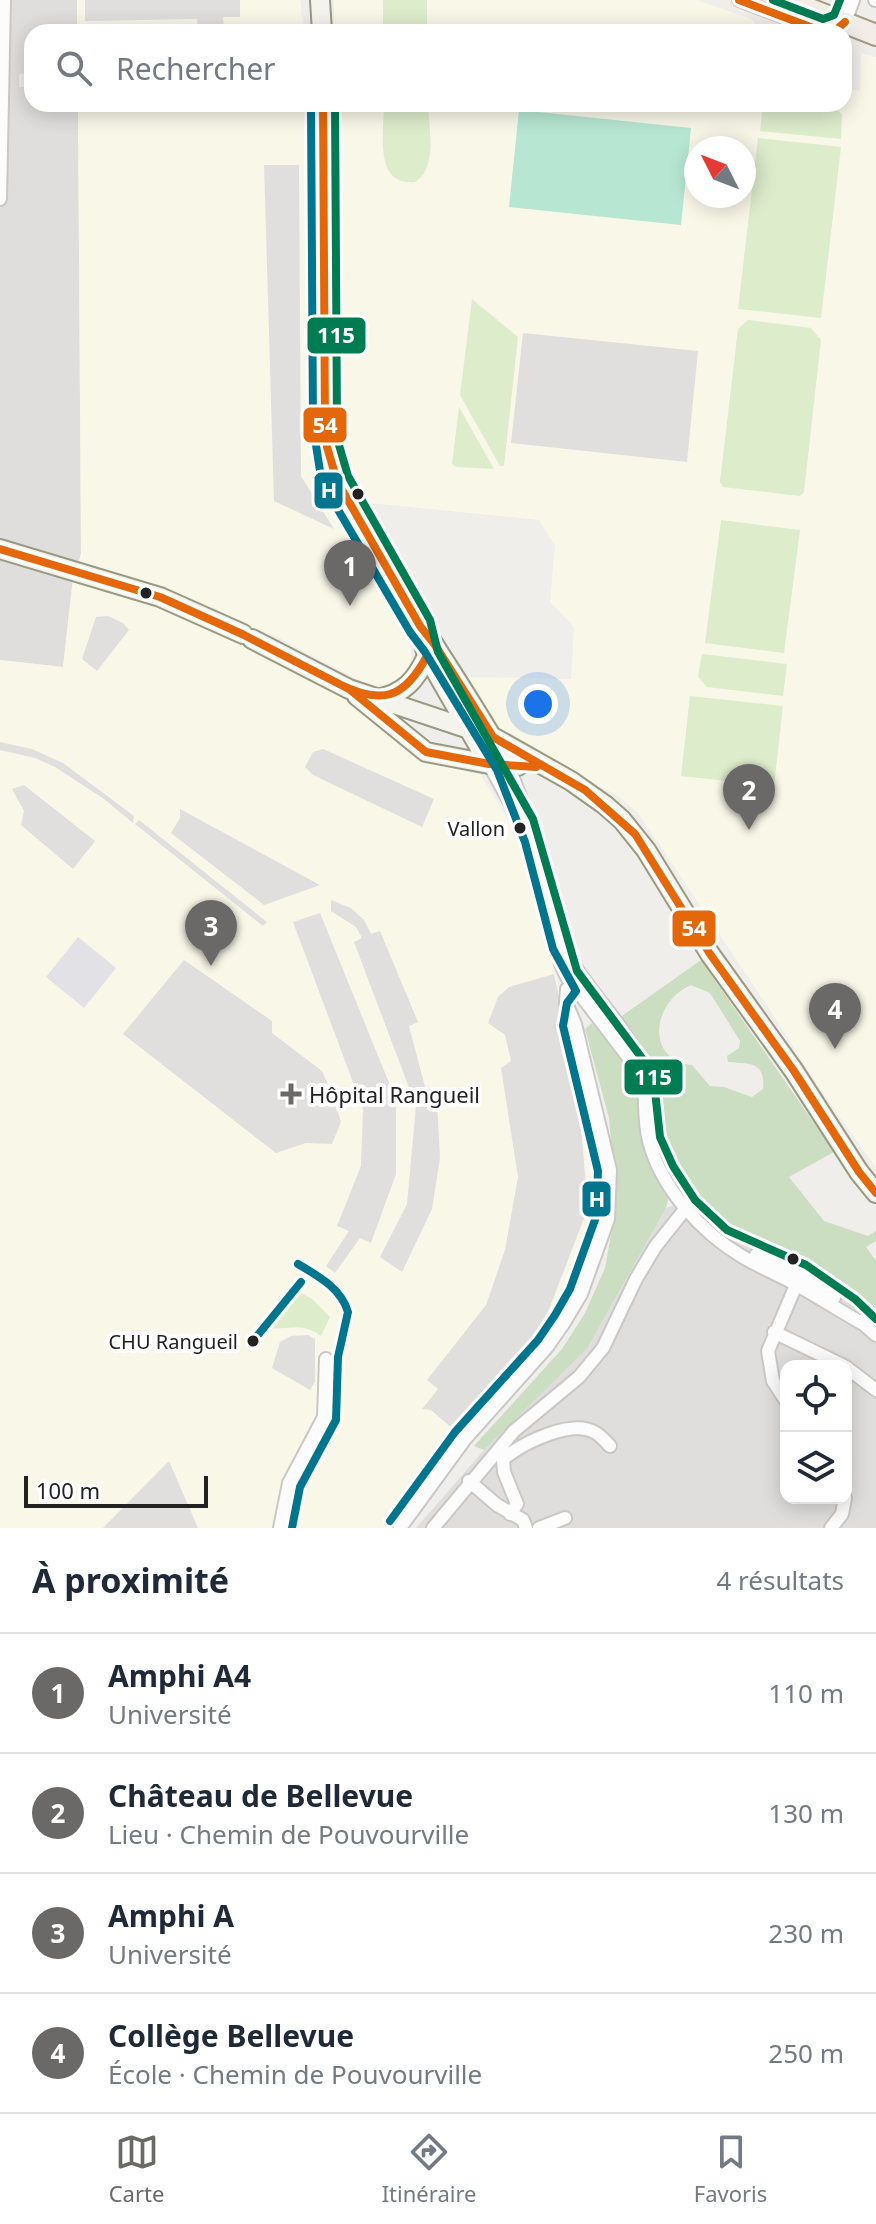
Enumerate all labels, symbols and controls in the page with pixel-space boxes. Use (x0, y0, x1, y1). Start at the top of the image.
search box (24, 24, 852, 112)
icon: search (52, 46, 96, 90)
text: Rechercher (116, 48, 275, 89)
north arrow (684, 136, 756, 208)
line badge: 115 (306, 316, 367, 355)
text: 115 (317, 319, 355, 349)
line badge: 54 (302, 406, 348, 444)
text: 54 (312, 409, 338, 439)
line badge: H (313, 471, 344, 510)
text: H (321, 474, 337, 504)
unlabelled marker (350, 486, 366, 502)
pin: 1 (324, 540, 376, 606)
unlabelled marker (138, 585, 154, 601)
your location (518, 684, 558, 724)
pin: 2 (723, 764, 775, 830)
place label: Vallon (447, 815, 505, 842)
marker: Vallon (512, 820, 528, 836)
pin: 3 (185, 900, 237, 966)
line badge: 54 (671, 909, 717, 948)
text: 54 (681, 912, 707, 942)
pin: 4 (809, 983, 861, 1049)
line badge: 115 (623, 1058, 684, 1096)
text: 115 (634, 1061, 672, 1091)
place label: Hôpital Rangueil (309, 1079, 480, 1109)
marker: Hôpital Rangueil (280, 1083, 302, 1105)
line badge: H (581, 1180, 612, 1218)
text: H (589, 1183, 605, 1213)
unlabelled marker (785, 1251, 801, 1267)
place label: CHU Rangueil (108, 1328, 238, 1355)
marker: CHU Rangueil (245, 1333, 261, 1349)
map controls (780, 1360, 852, 1504)
button: locate (780, 1360, 852, 1432)
button: layers (780, 1432, 852, 1504)
scale bar (24, 1472, 208, 1508)
text: 100 m (36, 1475, 100, 1505)
text: À proximité (32, 1557, 229, 1603)
text: 4 résultats (716, 1562, 844, 1598)
text: Amphi A4 (108, 1655, 251, 1696)
text: 1 (51, 1675, 65, 1711)
text: 110 m (768, 1675, 844, 1711)
text: Université (108, 1696, 232, 1732)
text: Château de Bellevue (108, 1775, 413, 1816)
text: 2 (51, 1795, 65, 1831)
text: 130 m (768, 1795, 844, 1831)
text: Lieu · Chemin de Pouvourville (108, 1816, 469, 1852)
text: Amphi A (108, 1895, 234, 1936)
text: 3 (51, 1915, 65, 1951)
text: 230 m (768, 1915, 844, 1951)
text: Université (108, 1936, 232, 1972)
text: Collège Bellevue (108, 2015, 354, 2056)
text: 4 (51, 2035, 65, 2071)
text: 250 m (768, 2035, 844, 2071)
text: École · Chemin de Pouvourville (108, 2056, 482, 2092)
tab: Carte (109, 2130, 164, 2208)
tab: Itinéraire (382, 2130, 476, 2208)
tab: Favoris (694, 2130, 767, 2208)

